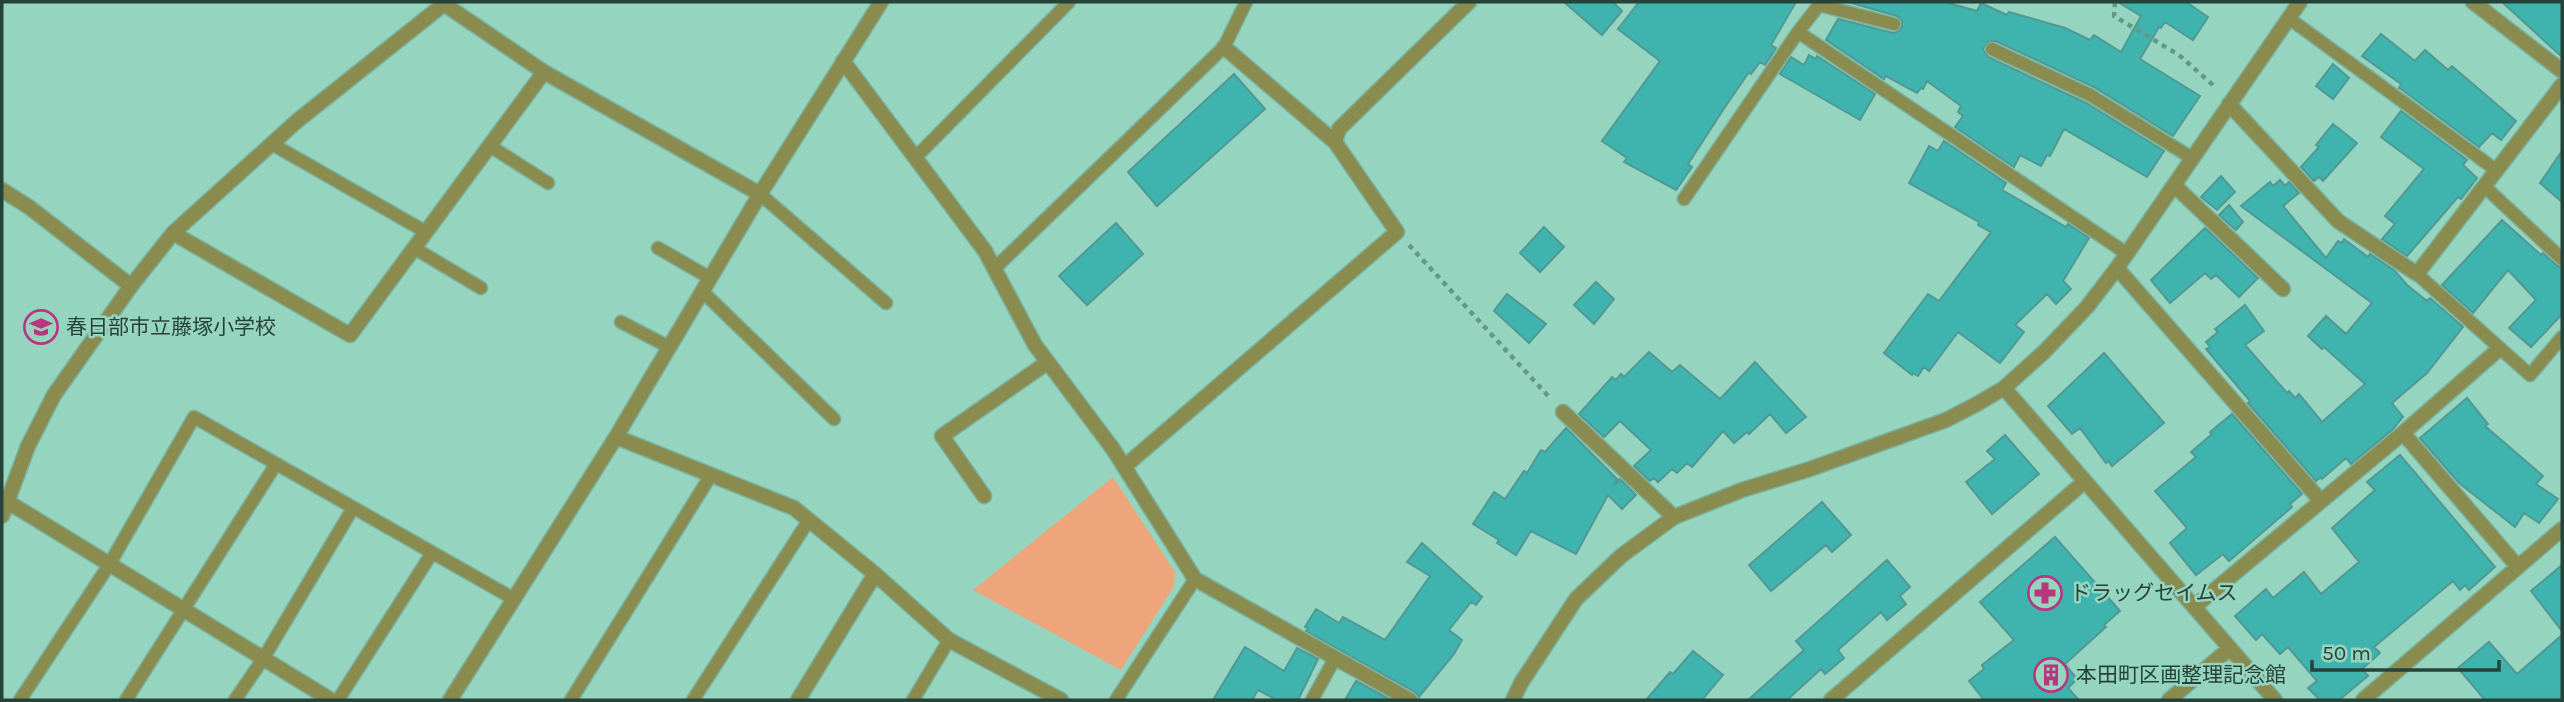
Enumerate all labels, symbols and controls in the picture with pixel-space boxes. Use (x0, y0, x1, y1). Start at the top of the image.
school or university icon: 春日部市立藤塚小学校 (22, 308, 60, 346)
place label: 春日部市立藤塚小学校 (66, 315, 276, 339)
pharmacy icon: ドラッグセイムス (2026, 574, 2064, 612)
place label: ドラッグセイムス (2070, 581, 2238, 605)
scale bar (2312, 628, 2499, 672)
text: 50 m (2322, 641, 2371, 665)
building icon: 本田町区画整理記念館 (2032, 656, 2070, 694)
place label: 本田町区画整理記念館 (2076, 663, 2286, 687)

